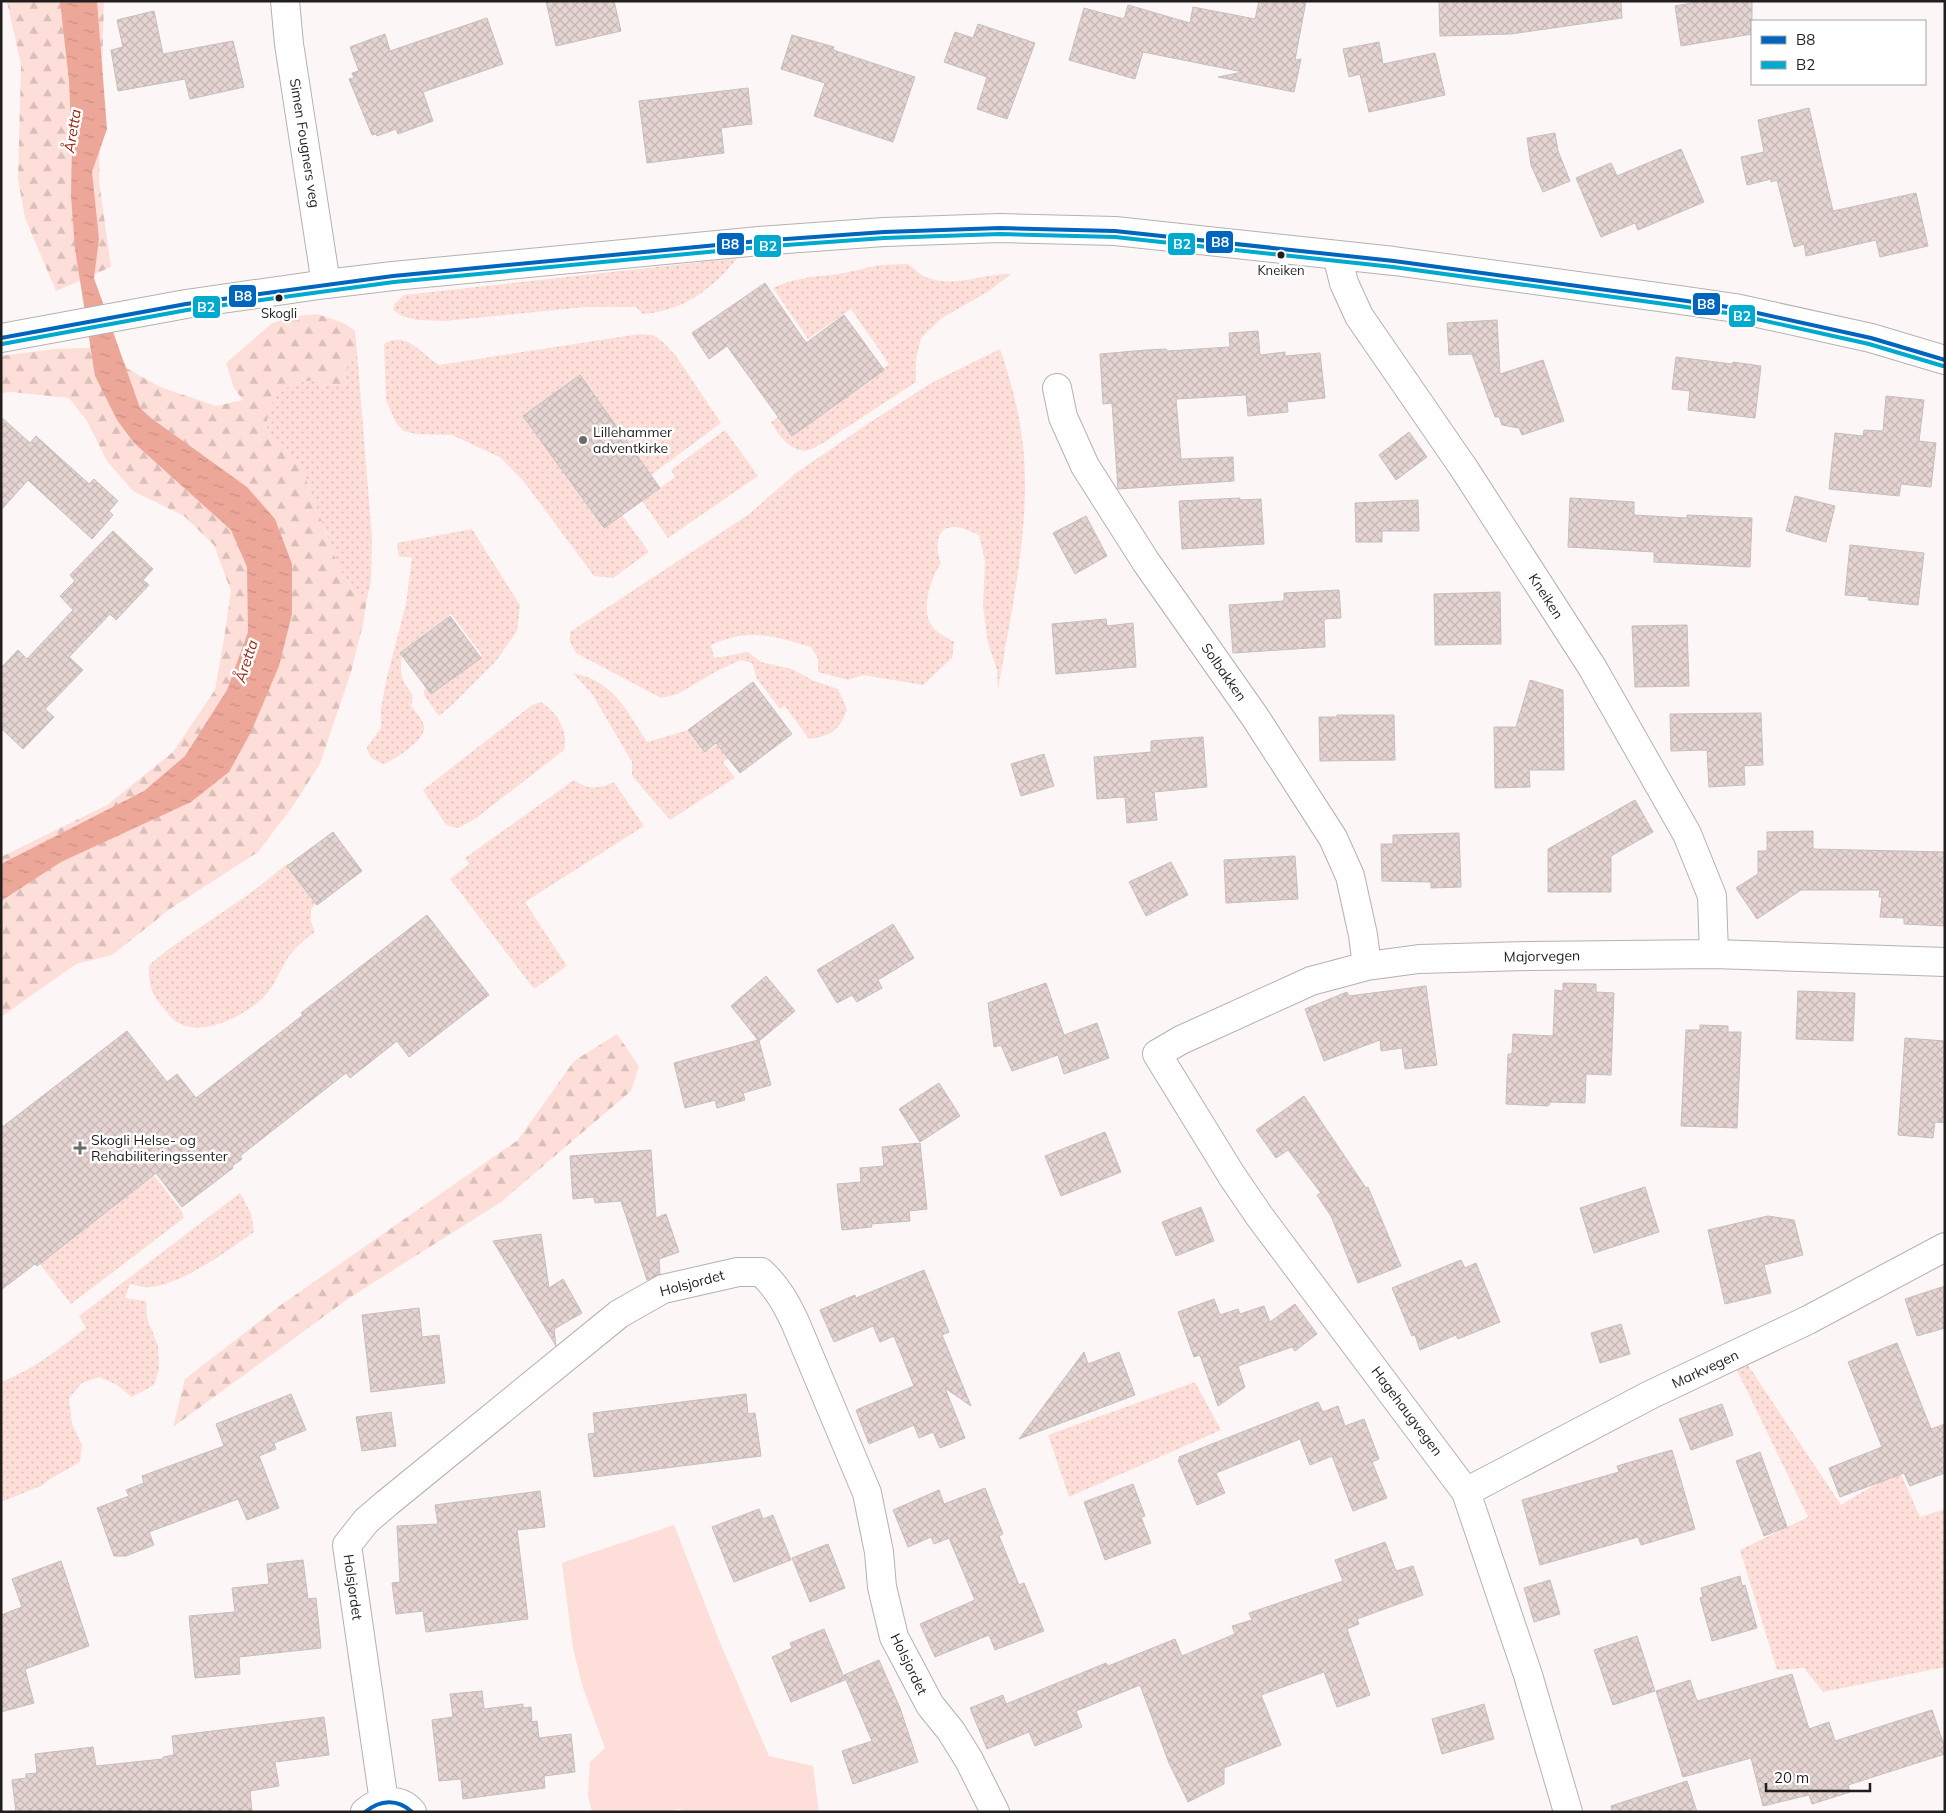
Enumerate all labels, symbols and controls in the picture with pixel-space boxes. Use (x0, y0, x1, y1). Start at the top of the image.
legend (1751, 20, 1926, 85)
text: B8 (1796, 30, 1815, 49)
text: B2 (1796, 55, 1815, 74)
street label: Simen Fougners veg (286, 77, 324, 209)
water label: Åretta (58, 108, 85, 155)
line badge: B8 (1205, 230, 1234, 254)
line badge: B8 (716, 232, 745, 256)
line badge: B2 (1167, 232, 1196, 256)
text: B8 (1211, 233, 1229, 251)
line badge: B2 (753, 234, 782, 258)
text: B8 (721, 235, 739, 253)
text: B2 (1173, 235, 1191, 253)
text: B2 (759, 237, 777, 255)
marker: Kneiken (1276, 250, 1286, 260)
place label: Kneiken (1257, 262, 1305, 278)
line badge: B8 (228, 284, 257, 308)
text: B8 (234, 287, 252, 305)
line badge: B8 (1692, 292, 1721, 316)
marker: Skogli (274, 293, 284, 303)
line badge: B2 (192, 295, 221, 319)
text: B8 (1697, 295, 1715, 313)
text: B2 (197, 298, 215, 316)
line badge: B2 (1728, 304, 1756, 328)
place label: Skogli (261, 305, 297, 321)
text: B2 (1733, 307, 1751, 325)
place label: Lillehammer adventkirke (593, 423, 673, 457)
marker: Lillehammer adventkirke (577, 434, 589, 446)
street label: Kneiken (1525, 570, 1567, 622)
water label: Åretta (229, 637, 262, 686)
street label: Solbakken (1197, 639, 1251, 705)
street label: Majorvegen (1504, 946, 1580, 966)
place label: Skogli Helse- og Rehabiliteringssenter (91, 1131, 229, 1165)
marker: Skogli Helse- og Rehabiliteringssenter (73, 1141, 87, 1155)
street label: Holsjordet (658, 1266, 726, 1300)
street label: Markvegen (1669, 1346, 1741, 1392)
street label: Hagehaugvegen (1367, 1363, 1447, 1459)
street label: Holsjordet (339, 1553, 367, 1621)
street label: Holsjordet (886, 1630, 932, 1698)
scale bar (1766, 1760, 1870, 1792)
text: 20 m (1774, 1768, 1809, 1787)

